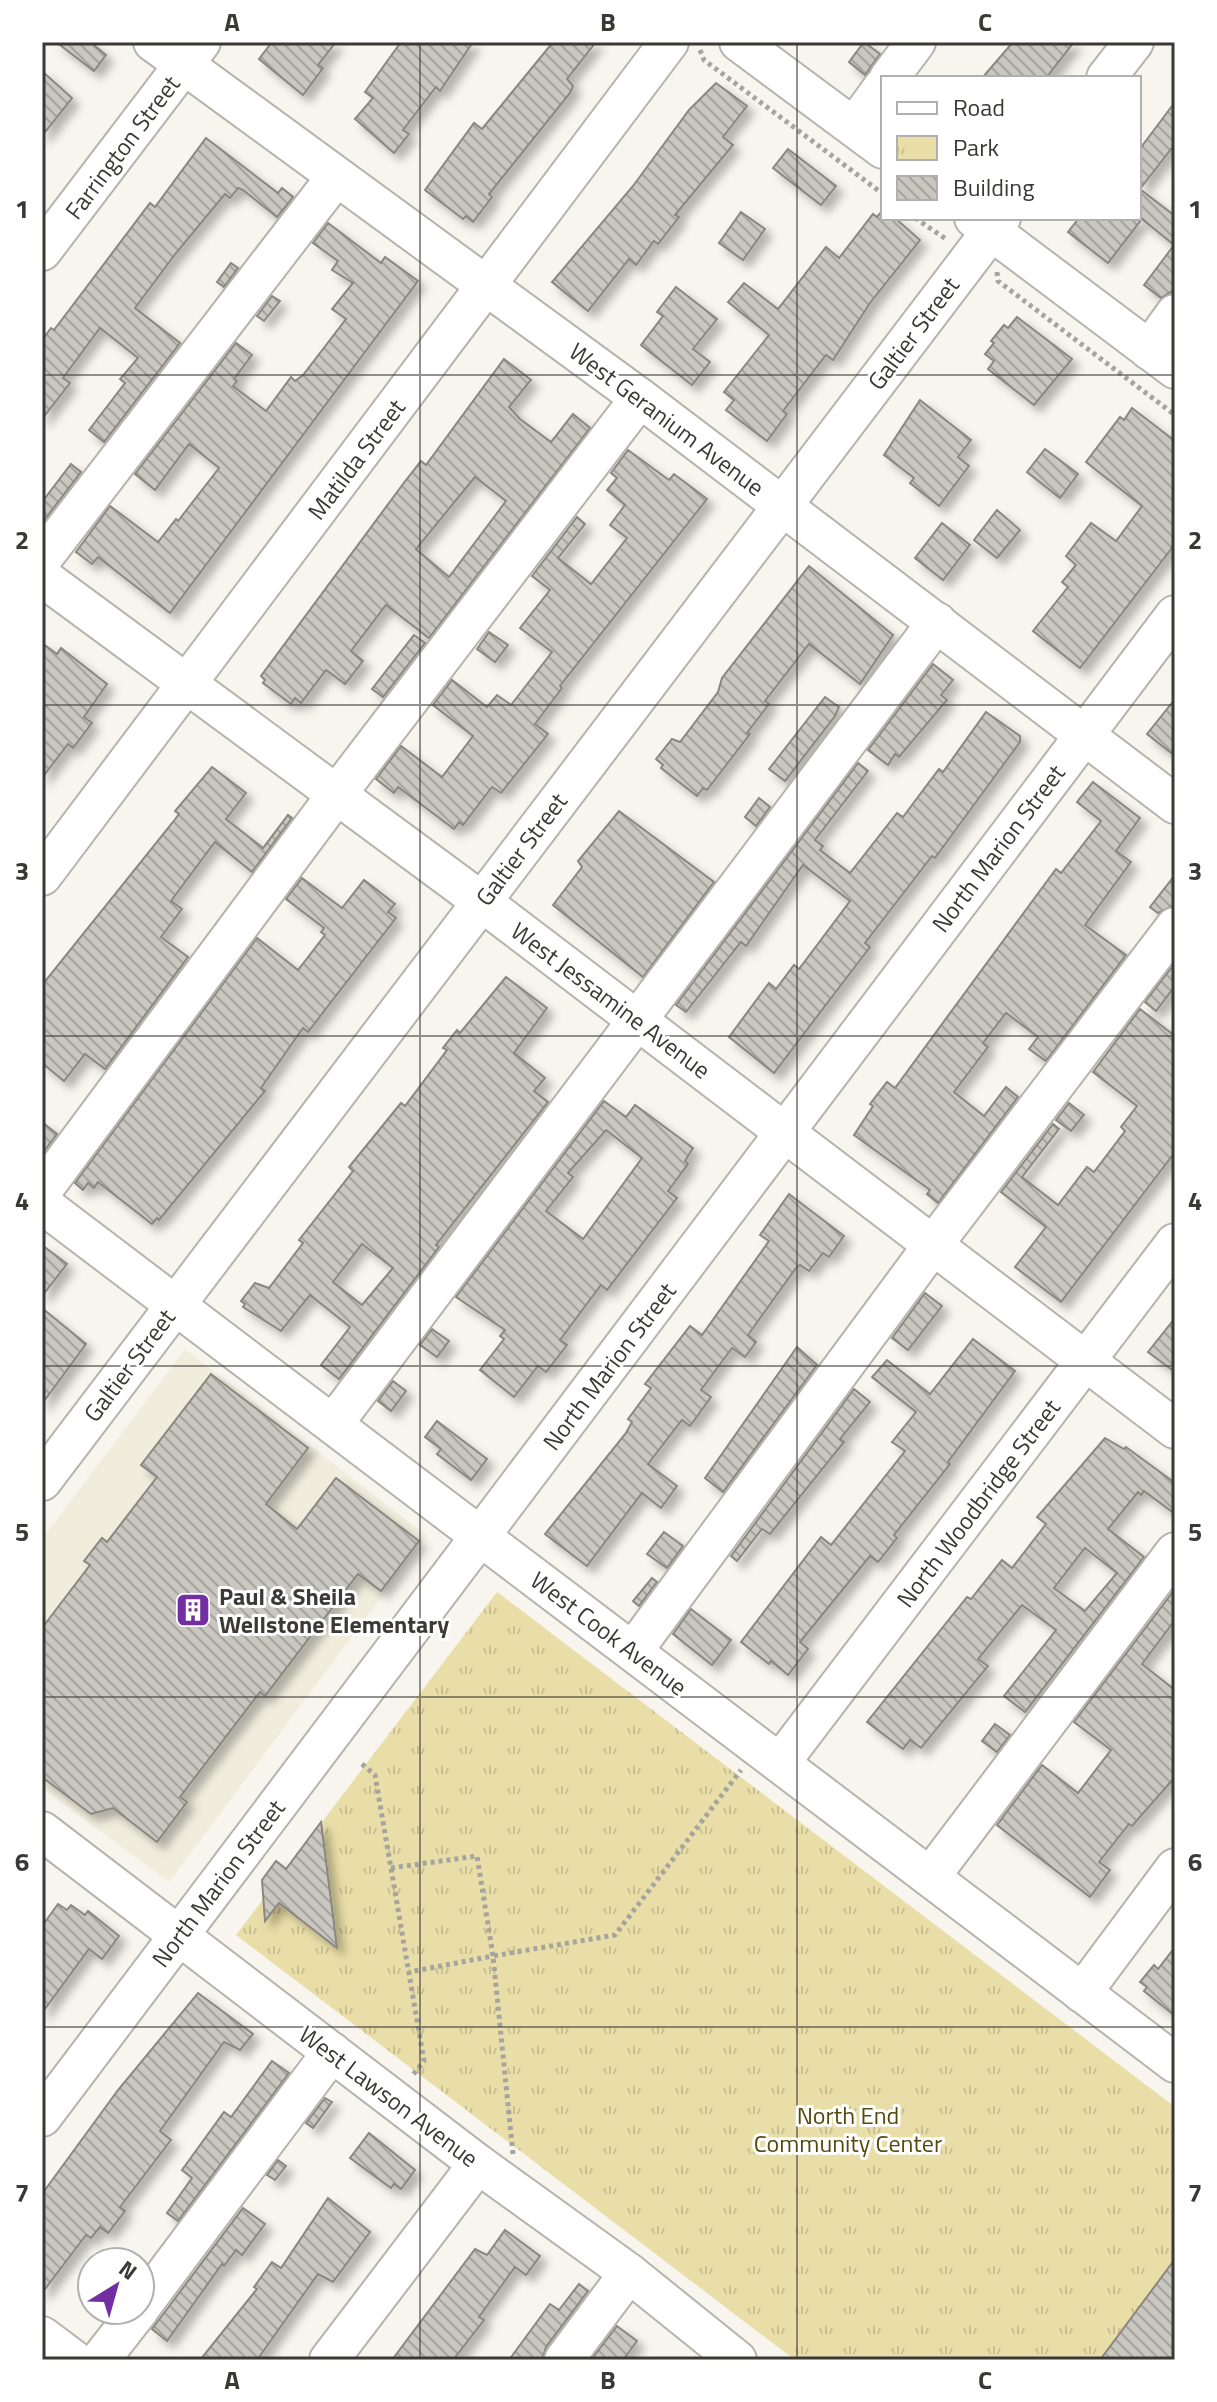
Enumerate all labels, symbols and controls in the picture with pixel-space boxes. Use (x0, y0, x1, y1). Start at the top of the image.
text: A (224, 2, 240, 41)
text: B (600, 2, 616, 41)
text: C (978, 2, 992, 41)
street label: Farrington Street (56, 67, 188, 227)
legend (881, 76, 1141, 220)
text: Road (953, 89, 1005, 125)
text: Park (953, 129, 999, 165)
text: Building (953, 169, 1035, 205)
text: 1 (15, 189, 29, 228)
text: 1 (1188, 189, 1202, 228)
street label: Galtier Street (858, 268, 968, 397)
street label: West Geranium Avenue (562, 334, 772, 504)
street label: Matilda Street (299, 390, 414, 527)
text: 2 (15, 520, 29, 559)
text: 2 (1188, 520, 1202, 559)
street label: North Marion Street (923, 756, 1074, 940)
street label: Galtier Street (466, 784, 576, 913)
text: 3 (15, 851, 29, 890)
text: 3 (1188, 851, 1202, 890)
street label: West Jessamine Avenue (504, 913, 718, 1087)
text: 4 (15, 1181, 29, 1220)
text: 4 (1188, 1181, 1202, 1220)
street label: North Marion Street (534, 1274, 685, 1458)
street label: Galtier Street (74, 1300, 184, 1429)
street label: North Woodbridge Street (887, 1391, 1069, 1615)
text: 5 (15, 1512, 29, 1551)
text: 5 (1188, 1512, 1202, 1551)
street label: West Cook Avenue (523, 1562, 695, 1704)
place label: Paul & Sheila Wellstone Elementary (219, 1578, 449, 1642)
building icon: Paul & Sheila Wellstone Elementary (174, 1591, 212, 1629)
street label: North Marion Street (143, 1791, 294, 1975)
text: 6 (15, 1842, 29, 1881)
text: 6 (1188, 1842, 1202, 1881)
street label: West Lawson Avenue (292, 2016, 486, 2176)
park label: North End Community Center (754, 2097, 942, 2161)
text: 7 (15, 2173, 29, 2212)
text: 7 (1188, 2173, 1202, 2212)
north arrow (76, 2246, 156, 2326)
text: N (112, 2252, 144, 2288)
text: A (224, 2360, 240, 2399)
text: B (600, 2360, 616, 2399)
text: C (978, 2360, 992, 2399)

